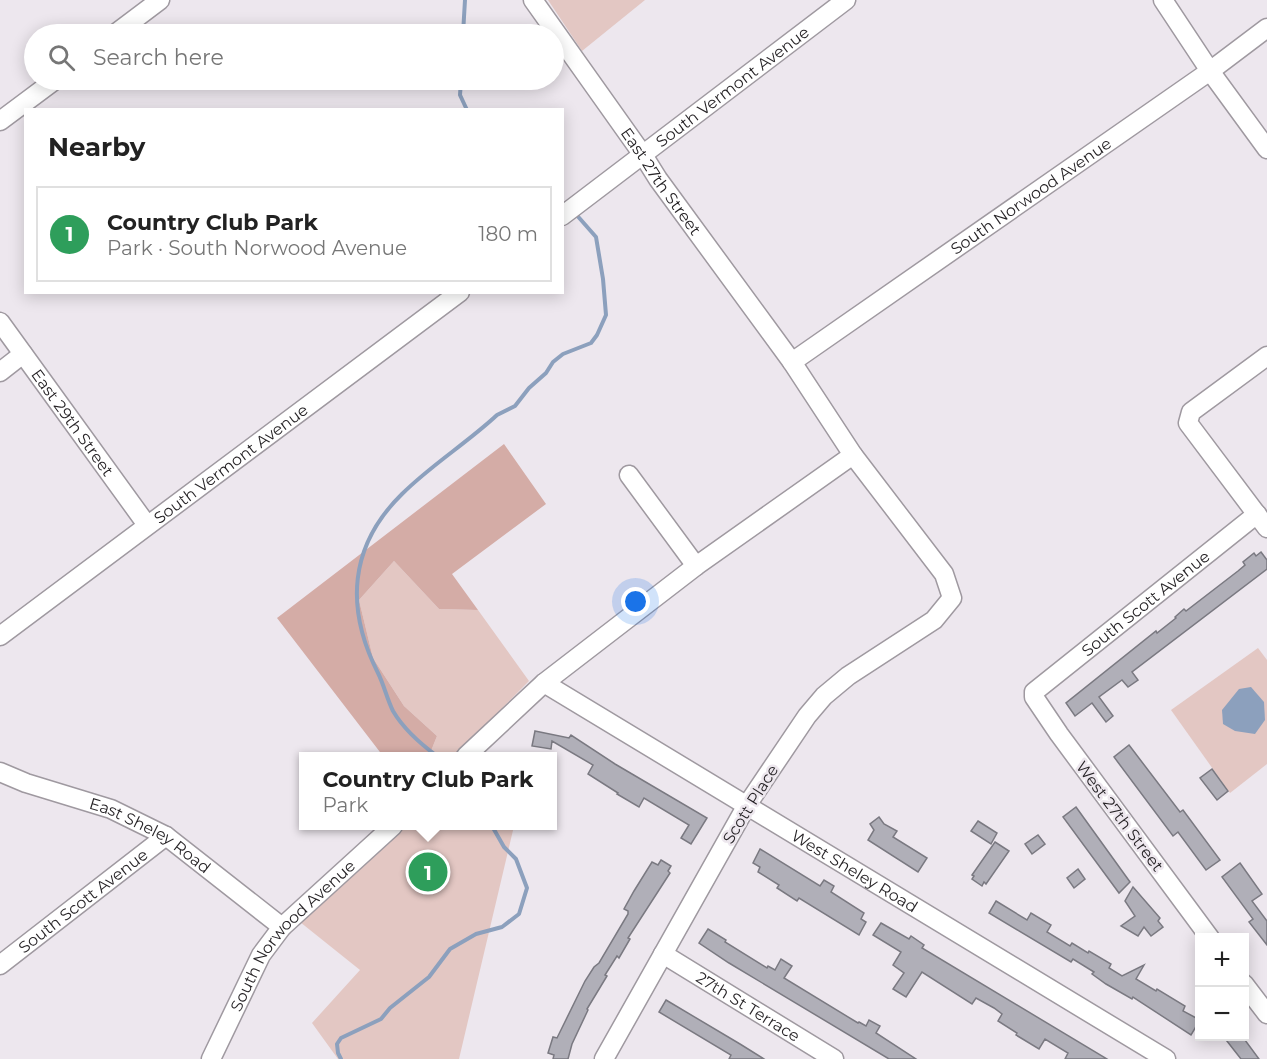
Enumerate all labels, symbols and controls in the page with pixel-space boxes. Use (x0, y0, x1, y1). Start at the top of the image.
street label: South Vermont Avenue (652, 23, 813, 151)
search box (24, 24, 564, 90)
icon: search (45, 41, 78, 74)
text: Search here (93, 44, 224, 71)
street label: East 27th Street (617, 124, 705, 239)
text: Nearby (48, 131, 145, 163)
street label: South Norwood Avenue (947, 134, 1115, 259)
text: Country Club Park (107, 209, 318, 236)
text: 1 (66, 222, 73, 246)
text: 180 m (478, 222, 538, 246)
text: Park · South Norwood Avenue (107, 236, 407, 260)
street label: East 29th Street (27, 366, 118, 480)
street label: South Vermont Avenue (150, 400, 312, 528)
street label: South Scott Avenue (1078, 547, 1214, 660)
your location (621, 587, 650, 616)
popup (299, 752, 557, 830)
street label: West 27th Street (1072, 757, 1168, 876)
street label: Scott Place (719, 761, 782, 847)
text: Country Club Park (323, 766, 533, 793)
text: Park (323, 793, 368, 817)
street label: East Sheley Road (87, 794, 214, 877)
street label: West Sheley Road (788, 826, 921, 917)
street label: South Scott Avenue (15, 845, 152, 957)
pin: 1 (408, 850, 448, 894)
street label: South Norwood Avenue (226, 856, 359, 1014)
map controls (1195, 933, 1249, 1041)
button: + (1195, 933, 1249, 987)
street label: 27th St Terrace (693, 968, 803, 1046)
button: − (1195, 987, 1249, 1041)

